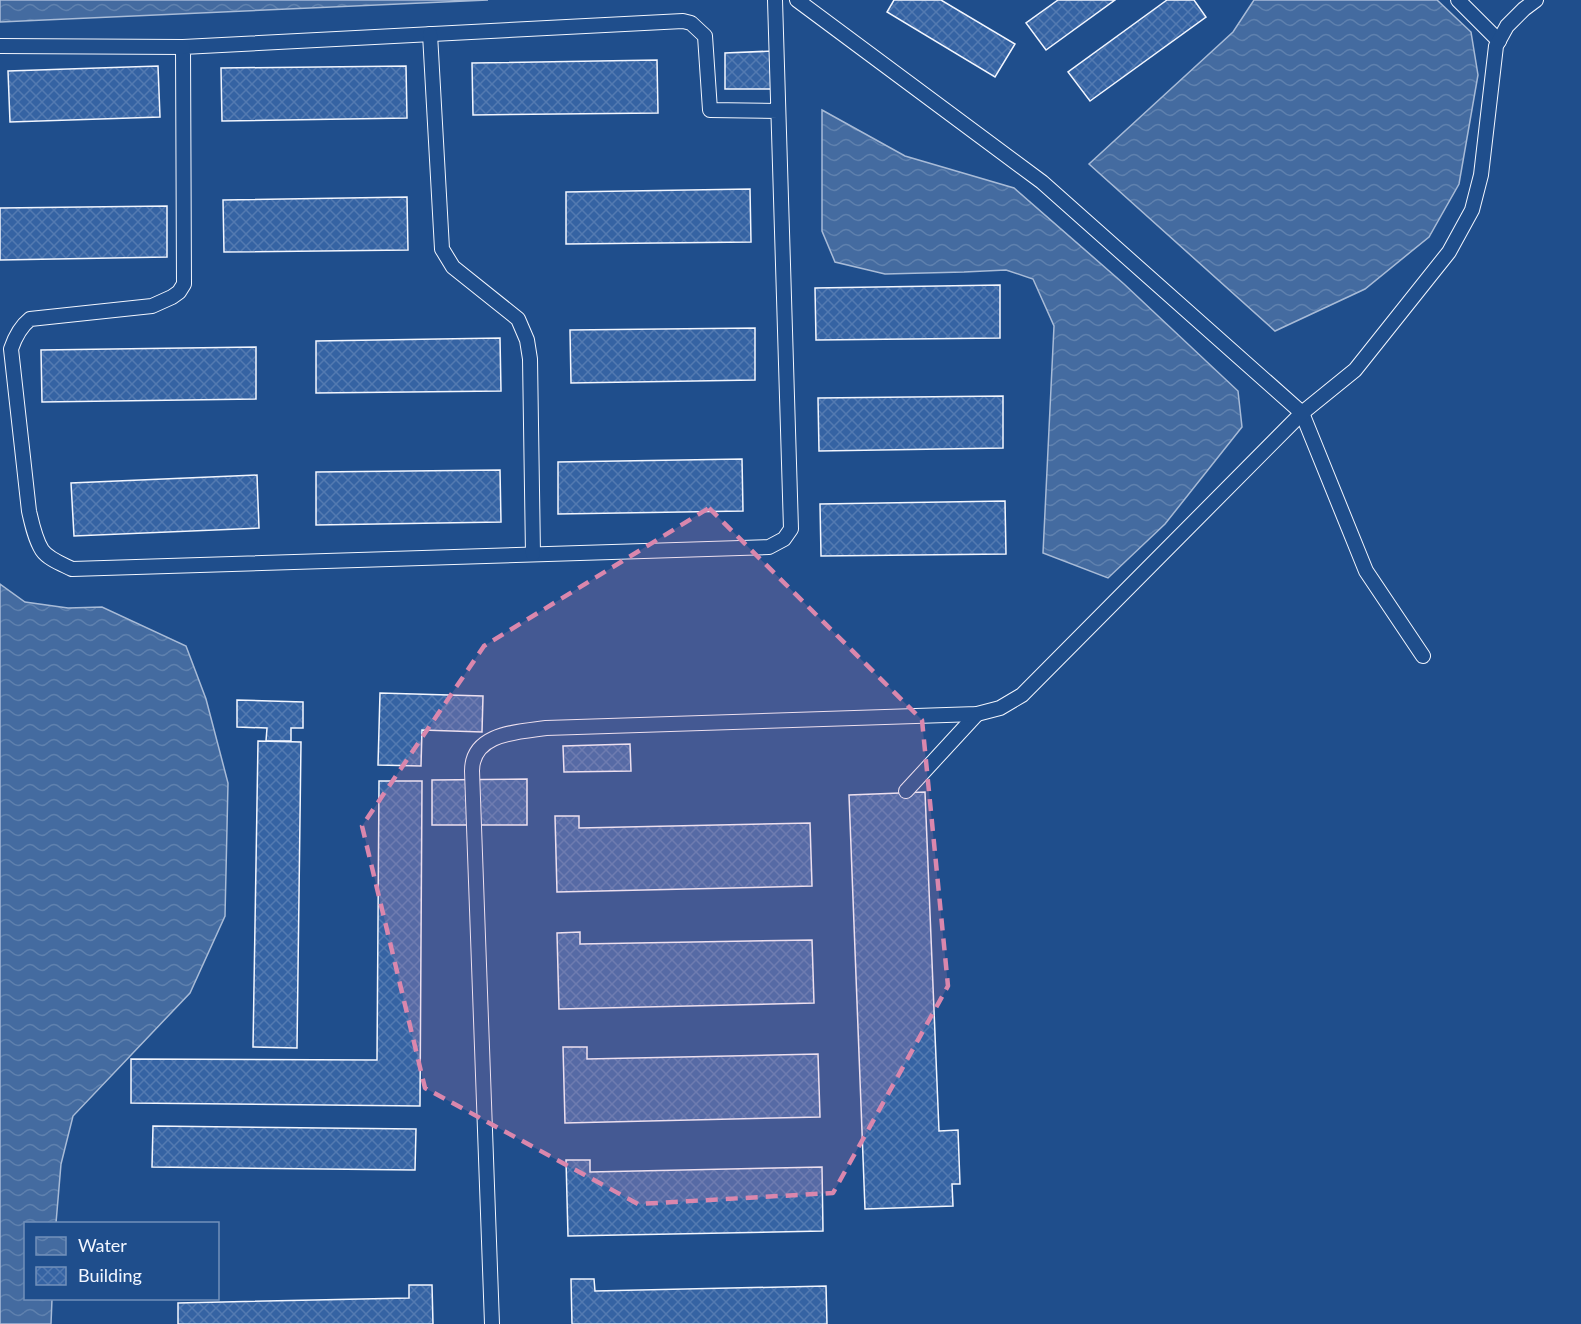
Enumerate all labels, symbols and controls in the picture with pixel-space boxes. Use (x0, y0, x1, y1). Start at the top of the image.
legend (24, 1222, 219, 1300)
text: Water (78, 1234, 127, 1256)
text: Building (78, 1264, 142, 1286)

